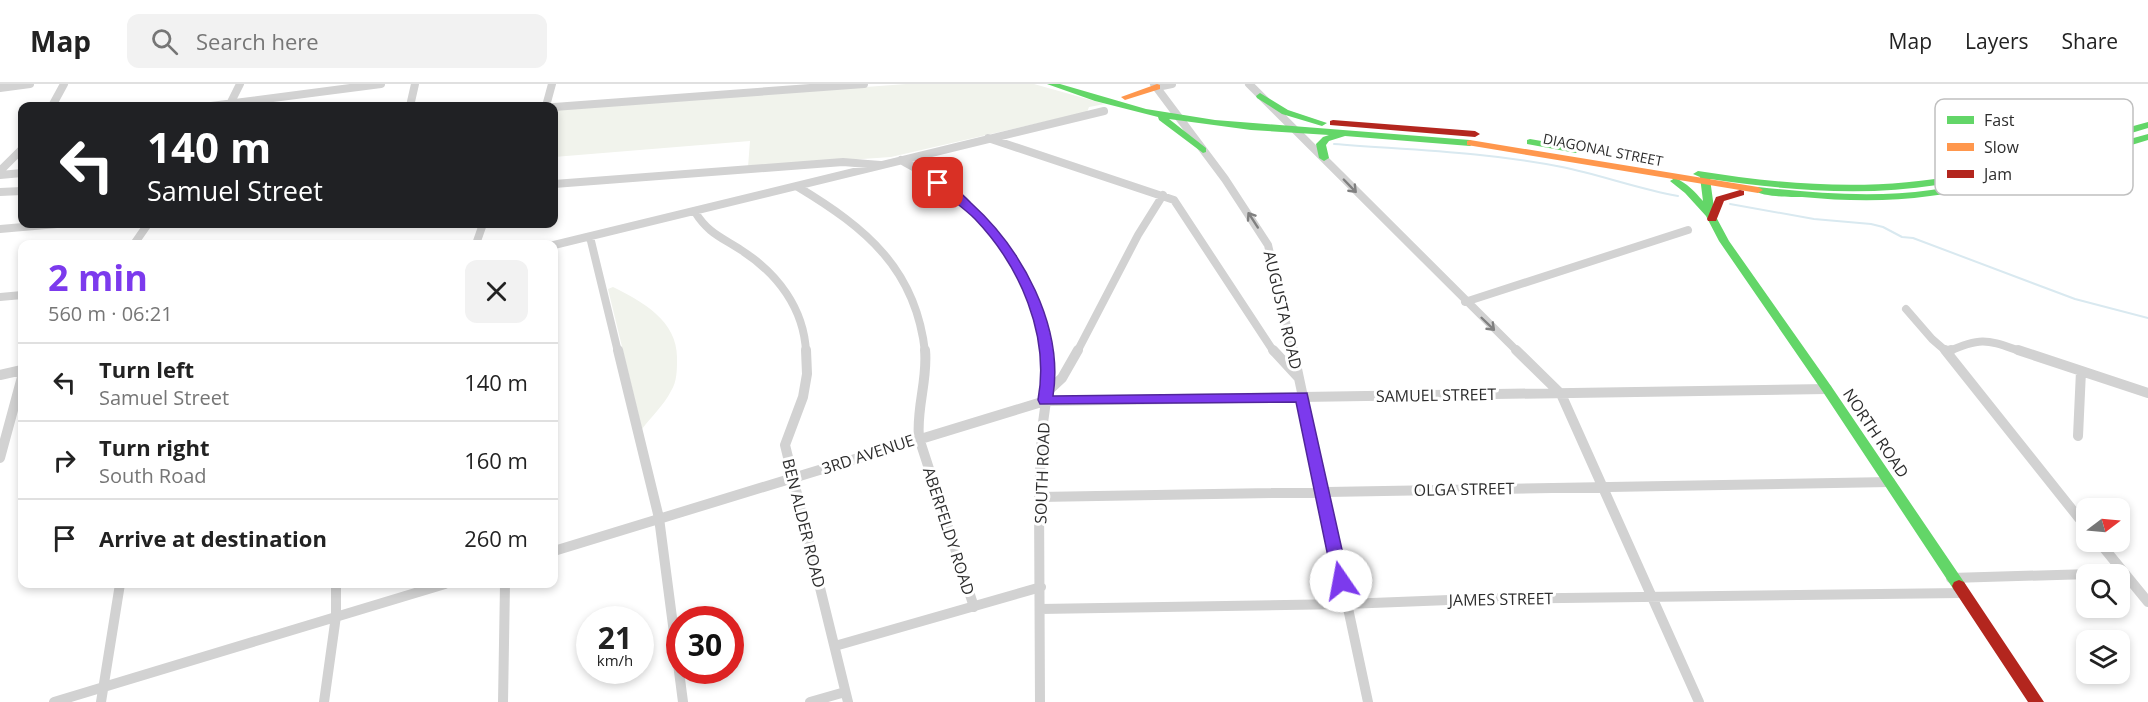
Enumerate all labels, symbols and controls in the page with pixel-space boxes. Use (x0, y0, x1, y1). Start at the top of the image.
search box (127, 14, 547, 68)
text: Map (30, 22, 91, 60)
icon: search (148, 25, 181, 58)
text: Search here (196, 26, 319, 56)
text: Map (1889, 27, 1932, 55)
text: Layers (1965, 27, 2029, 55)
text: Share (2062, 27, 2118, 55)
legend (1935, 99, 2133, 195)
text: Fast (1984, 109, 2015, 131)
text: 140 m (147, 118, 271, 175)
icon: left (48, 126, 126, 204)
street label: DIAGONAL STREET (1542, 129, 1665, 170)
text: Slow (1984, 136, 2019, 158)
pin (912, 157, 963, 208)
text: Jam (1982, 163, 2012, 185)
icon: arrive (921, 166, 954, 199)
text: Samuel Street (147, 172, 323, 209)
one-way arrow (1343, 178, 1357, 193)
one-way arrow (1247, 212, 1259, 229)
street label: AUGUSTA ROAD (1259, 249, 1307, 371)
text: 2 min (48, 253, 148, 302)
button: close (465, 260, 528, 323)
text: 560 m · 06:21 (48, 300, 173, 327)
one-way arrow (1480, 316, 1495, 331)
text: Turn left (99, 354, 194, 384)
icon: left (48, 366, 81, 399)
text: 140 m (464, 367, 528, 397)
street label: SAMUEL STREET (1376, 383, 1497, 407)
text: Samuel Street (99, 384, 229, 411)
street label: NORTH ROAD (1838, 384, 1914, 482)
street label: SOUTH ROAD (1029, 422, 1055, 524)
street label: 3RD AVENUE (819, 429, 917, 479)
text: Turn right (99, 432, 210, 462)
icon: right (48, 444, 81, 477)
text: 160 m (464, 445, 528, 475)
street label: BEN ALDER ROAD (777, 456, 831, 590)
text: South Road (99, 462, 207, 489)
street label: ABERFELDY ROAD (918, 464, 980, 598)
street label: OLGA STREET (1413, 477, 1515, 501)
north arrow (2076, 498, 2130, 552)
map controls (2076, 498, 2130, 684)
icon: arrive (48, 522, 81, 555)
text: Arrive at destination (99, 523, 327, 553)
text: 260 m (464, 523, 528, 553)
position arrow (1309, 549, 1373, 613)
button: search (2076, 564, 2130, 618)
street label: JAMES STREET (1446, 587, 1554, 611)
speed limit sign: 30 (666, 606, 744, 684)
text: 21 (598, 617, 632, 658)
button: layers (2076, 630, 2130, 684)
text: km/h (597, 650, 633, 670)

